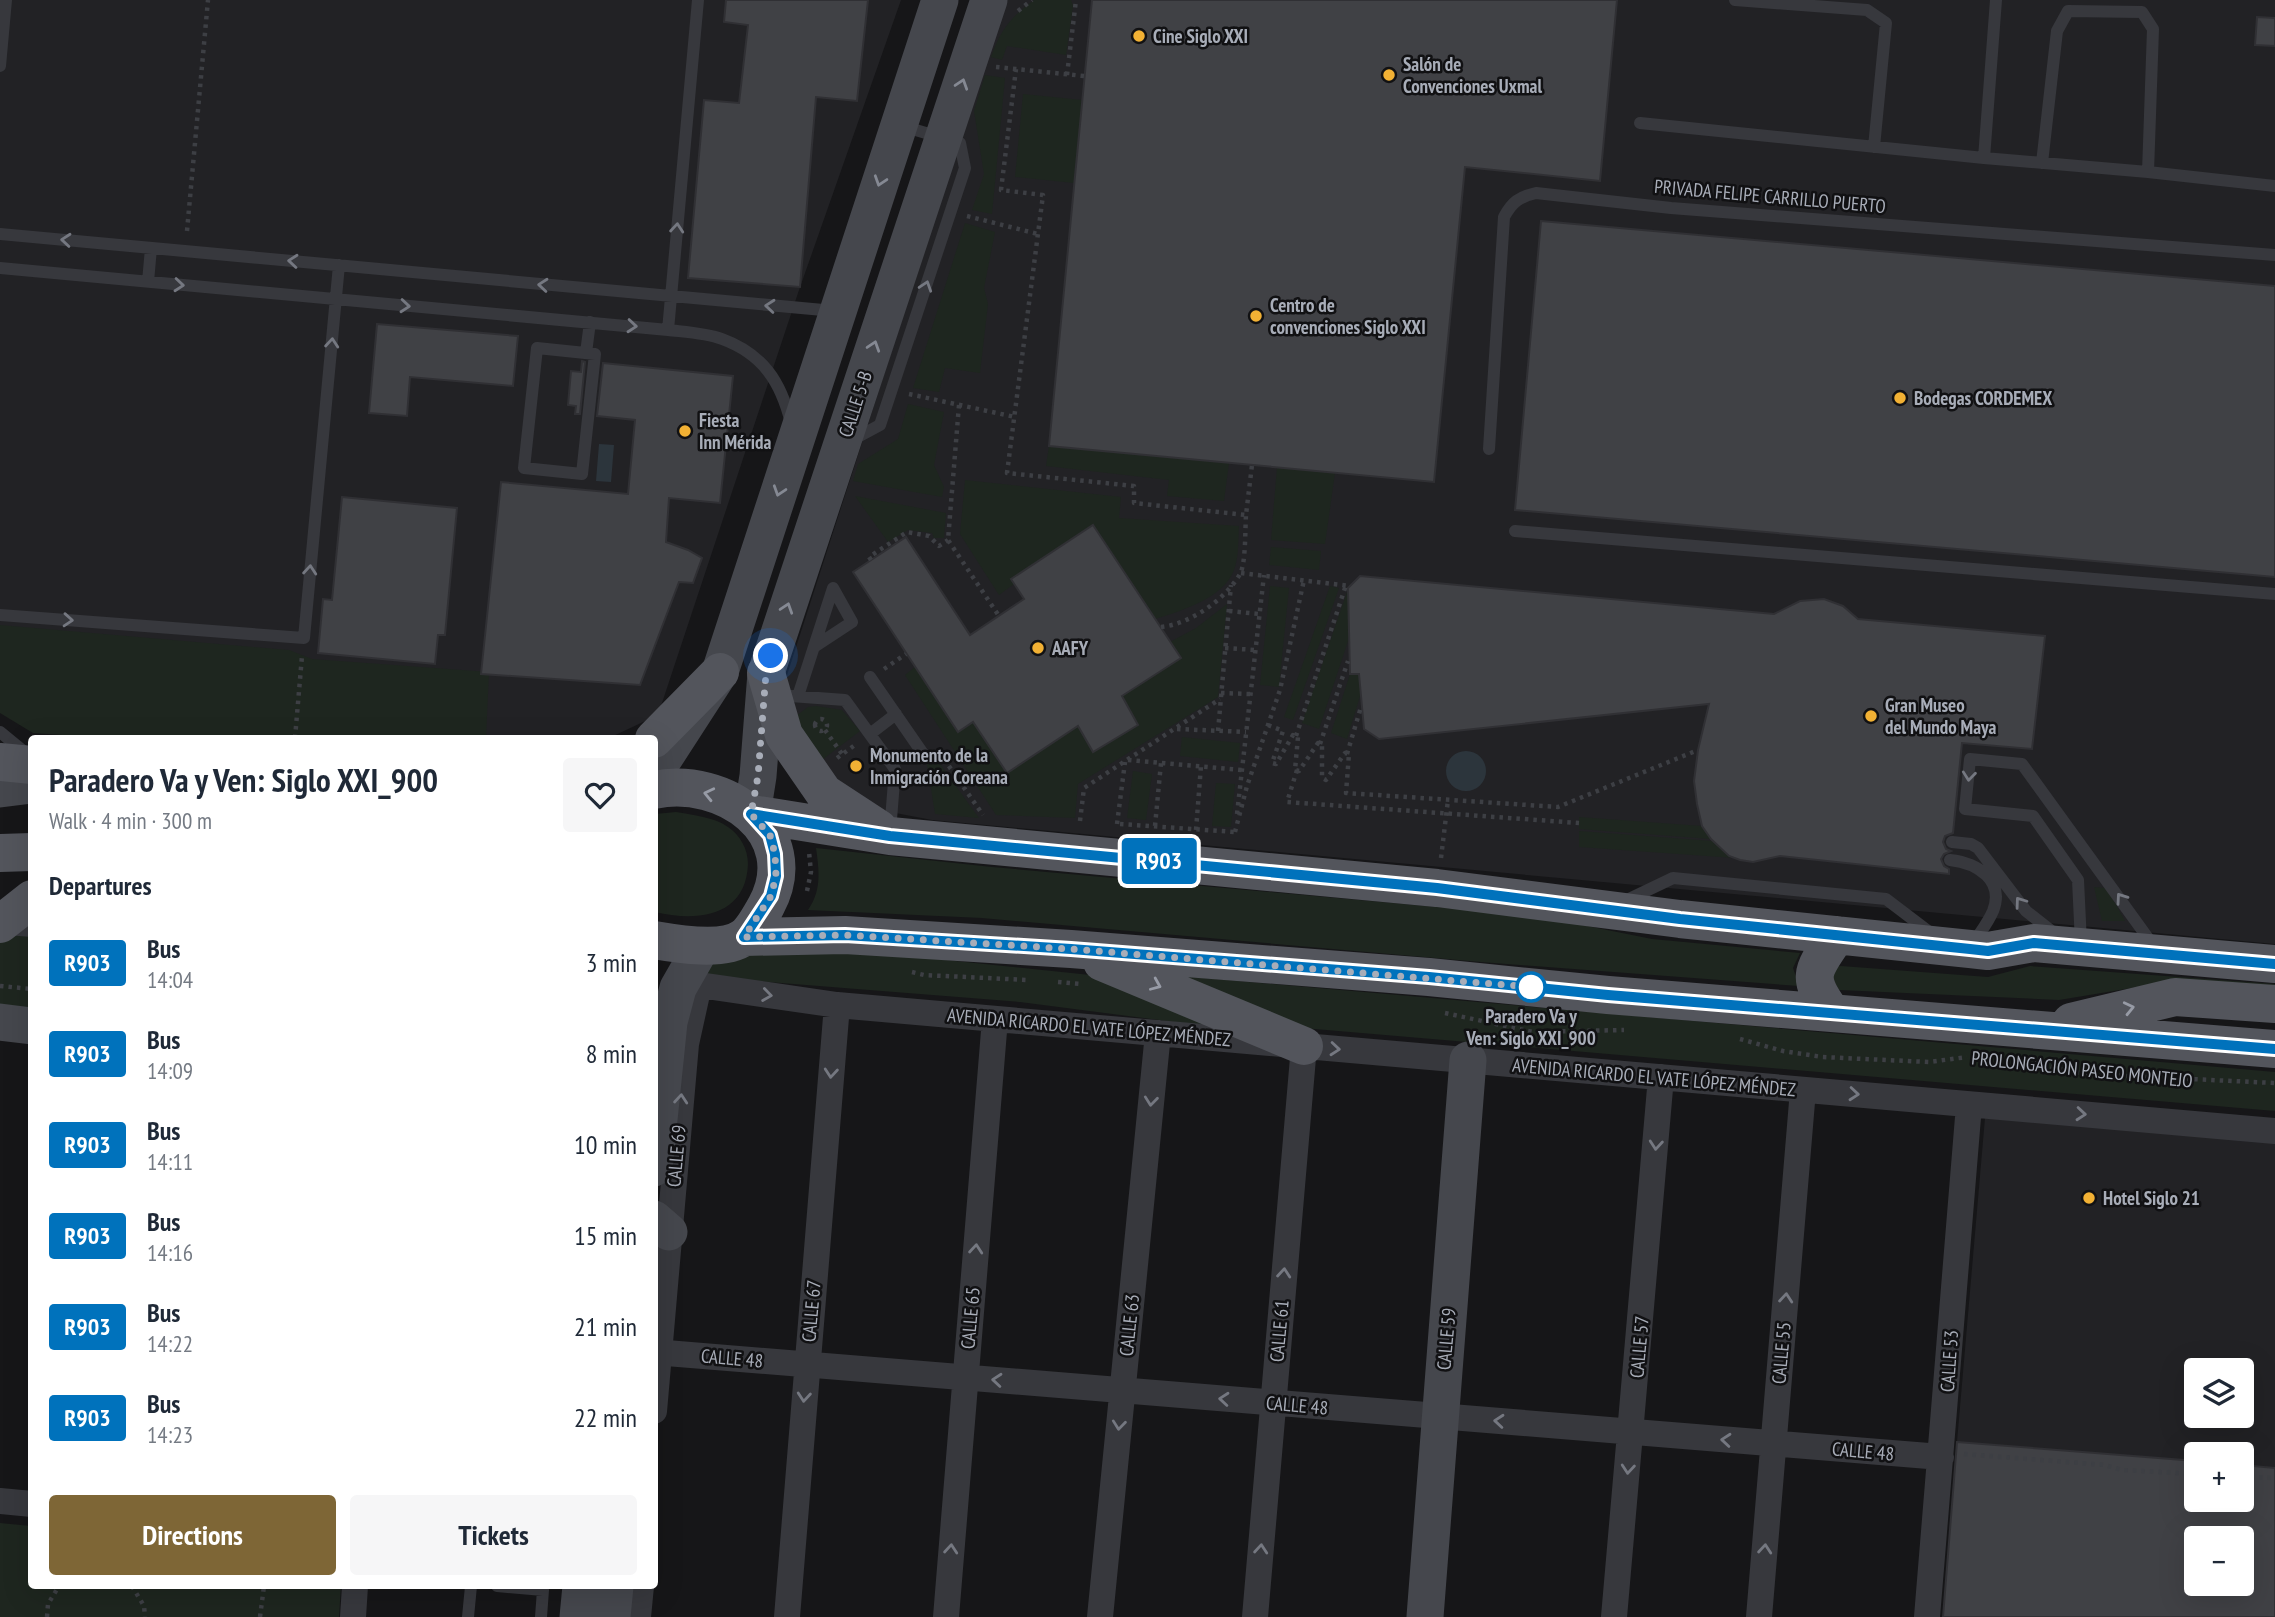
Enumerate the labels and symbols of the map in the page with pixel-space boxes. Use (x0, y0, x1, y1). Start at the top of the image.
place label: Cine Siglo XXI (1153, 24, 1248, 48)
marker: Cine Siglo XXI (1131, 28, 1147, 44)
place label: Salón de Convenciones Uxmal (1403, 52, 1542, 98)
marker: Salón de Convenciones Uxmal (1381, 67, 1397, 83)
one-way arrow (954, 78, 968, 90)
street label: PRIVADA FELIPE CARRILLO PUERTO (1653, 174, 1887, 218)
one-way arrow (874, 175, 888, 187)
one-way arrow (669, 223, 684, 234)
one-way arrow (60, 233, 71, 248)
one-way arrow (287, 254, 298, 269)
one-way arrow (173, 277, 184, 292)
one-way arrow (538, 277, 549, 292)
one-way arrow (918, 281, 932, 293)
place label: Centro de convenciones Siglo XXI (1270, 293, 1426, 339)
one-way arrow (399, 298, 411, 313)
one-way arrow (764, 299, 775, 314)
marker: Centro de convenciones Siglo XXI (1248, 308, 1264, 324)
one-way arrow (626, 319, 638, 334)
one-way arrow (324, 337, 339, 349)
one-way arrow (866, 340, 880, 352)
street label: CALLE 5-B (833, 368, 877, 440)
place label: Bodegas CORDEMEX (1914, 386, 2052, 410)
marker: Bodegas CORDEMEX (1892, 390, 1908, 406)
place label: Fiesta Inn Mérida (699, 408, 772, 454)
marker: Fiesta Inn Mérida (677, 423, 693, 439)
one-way arrow (773, 484, 788, 496)
one-way arrow (302, 564, 317, 575)
one-way arrow (779, 603, 793, 615)
one-way arrow (63, 613, 74, 628)
place label: AAFY (1051, 636, 1089, 660)
your location (753, 638, 788, 673)
marker: AAFY (1030, 640, 1046, 656)
place label: Gran Museo del Mundo Maya (1885, 693, 1997, 739)
marker: Gran Museo del Mundo Maya (1863, 708, 1879, 724)
place label: Monumento de la Inmigración Coreana (870, 743, 1008, 789)
marker: Monumento de la Inmigración Coreana (848, 758, 864, 774)
one-way arrow (1961, 770, 1976, 781)
one-way arrow (703, 788, 715, 802)
line badge: R903 (1110, 838, 1208, 884)
one-way arrow (2117, 893, 2129, 906)
one-way arrow (2015, 897, 2028, 910)
marker: Paradero Va y Ven: Siglo XXI_900 (1516, 972, 1546, 1002)
one-way arrow (1149, 977, 1162, 991)
one-way arrow (761, 987, 773, 1002)
one-way arrow (2123, 1002, 2135, 1016)
street label: AVENIDA RICARDO EL VATE LÓPEZ MÉNDEZ (946, 1003, 1232, 1051)
place label: Paradero Va y Ven: Siglo XXI_900 (1465, 1004, 1596, 1050)
one-way arrow (1329, 1041, 1340, 1056)
street label: PROLONGACIÓN PASEO MONTEJO (1970, 1045, 2194, 1093)
street label: AVENIDA RICARDO EL VATE LÓPEZ MÉNDEZ (1511, 1053, 1797, 1101)
one-way arrow (824, 1068, 839, 1079)
one-way arrow (1849, 1086, 1860, 1101)
one-way arrow (673, 1094, 688, 1105)
one-way arrow (1144, 1095, 1159, 1107)
one-way arrow (2076, 1106, 2087, 1121)
street label: CALLE 69 (661, 1124, 691, 1188)
one-way arrow (1649, 1139, 1664, 1150)
place label: Hotel Siglo 21 (2103, 1186, 2200, 1210)
marker: Hotel Siglo 21 (2081, 1190, 2097, 1206)
one-way arrow (968, 1243, 983, 1254)
one-way arrow (1276, 1268, 1291, 1279)
street label: CALLE 67 (796, 1279, 826, 1343)
street label: CALLE 65 (955, 1286, 985, 1350)
one-way arrow (1778, 1292, 1793, 1303)
street label: CALLE 63 (1114, 1293, 1144, 1357)
street label: CALLE 61 (1264, 1299, 1294, 1363)
street label: CALLE 59 (1431, 1307, 1461, 1371)
street label: CALLE 57 (1624, 1315, 1654, 1379)
street label: CALLE 55 (1766, 1321, 1796, 1385)
street label: CALLE 53 (1935, 1329, 1963, 1393)
street label: CALLE 48 (700, 1343, 764, 1373)
one-way arrow (991, 1373, 1002, 1388)
street label: CALLE 48 (1265, 1390, 1329, 1420)
one-way arrow (797, 1392, 812, 1403)
one-way arrow (1218, 1392, 1229, 1407)
one-way arrow (1493, 1414, 1504, 1429)
one-way arrow (1112, 1420, 1127, 1431)
one-way arrow (1720, 1433, 1731, 1448)
street label: CALLE 48 (1831, 1436, 1895, 1466)
one-way arrow (1621, 1464, 1636, 1475)
one-way arrow (943, 1543, 958, 1554)
one-way arrow (1253, 1543, 1268, 1554)
one-way arrow (1757, 1543, 1772, 1554)

